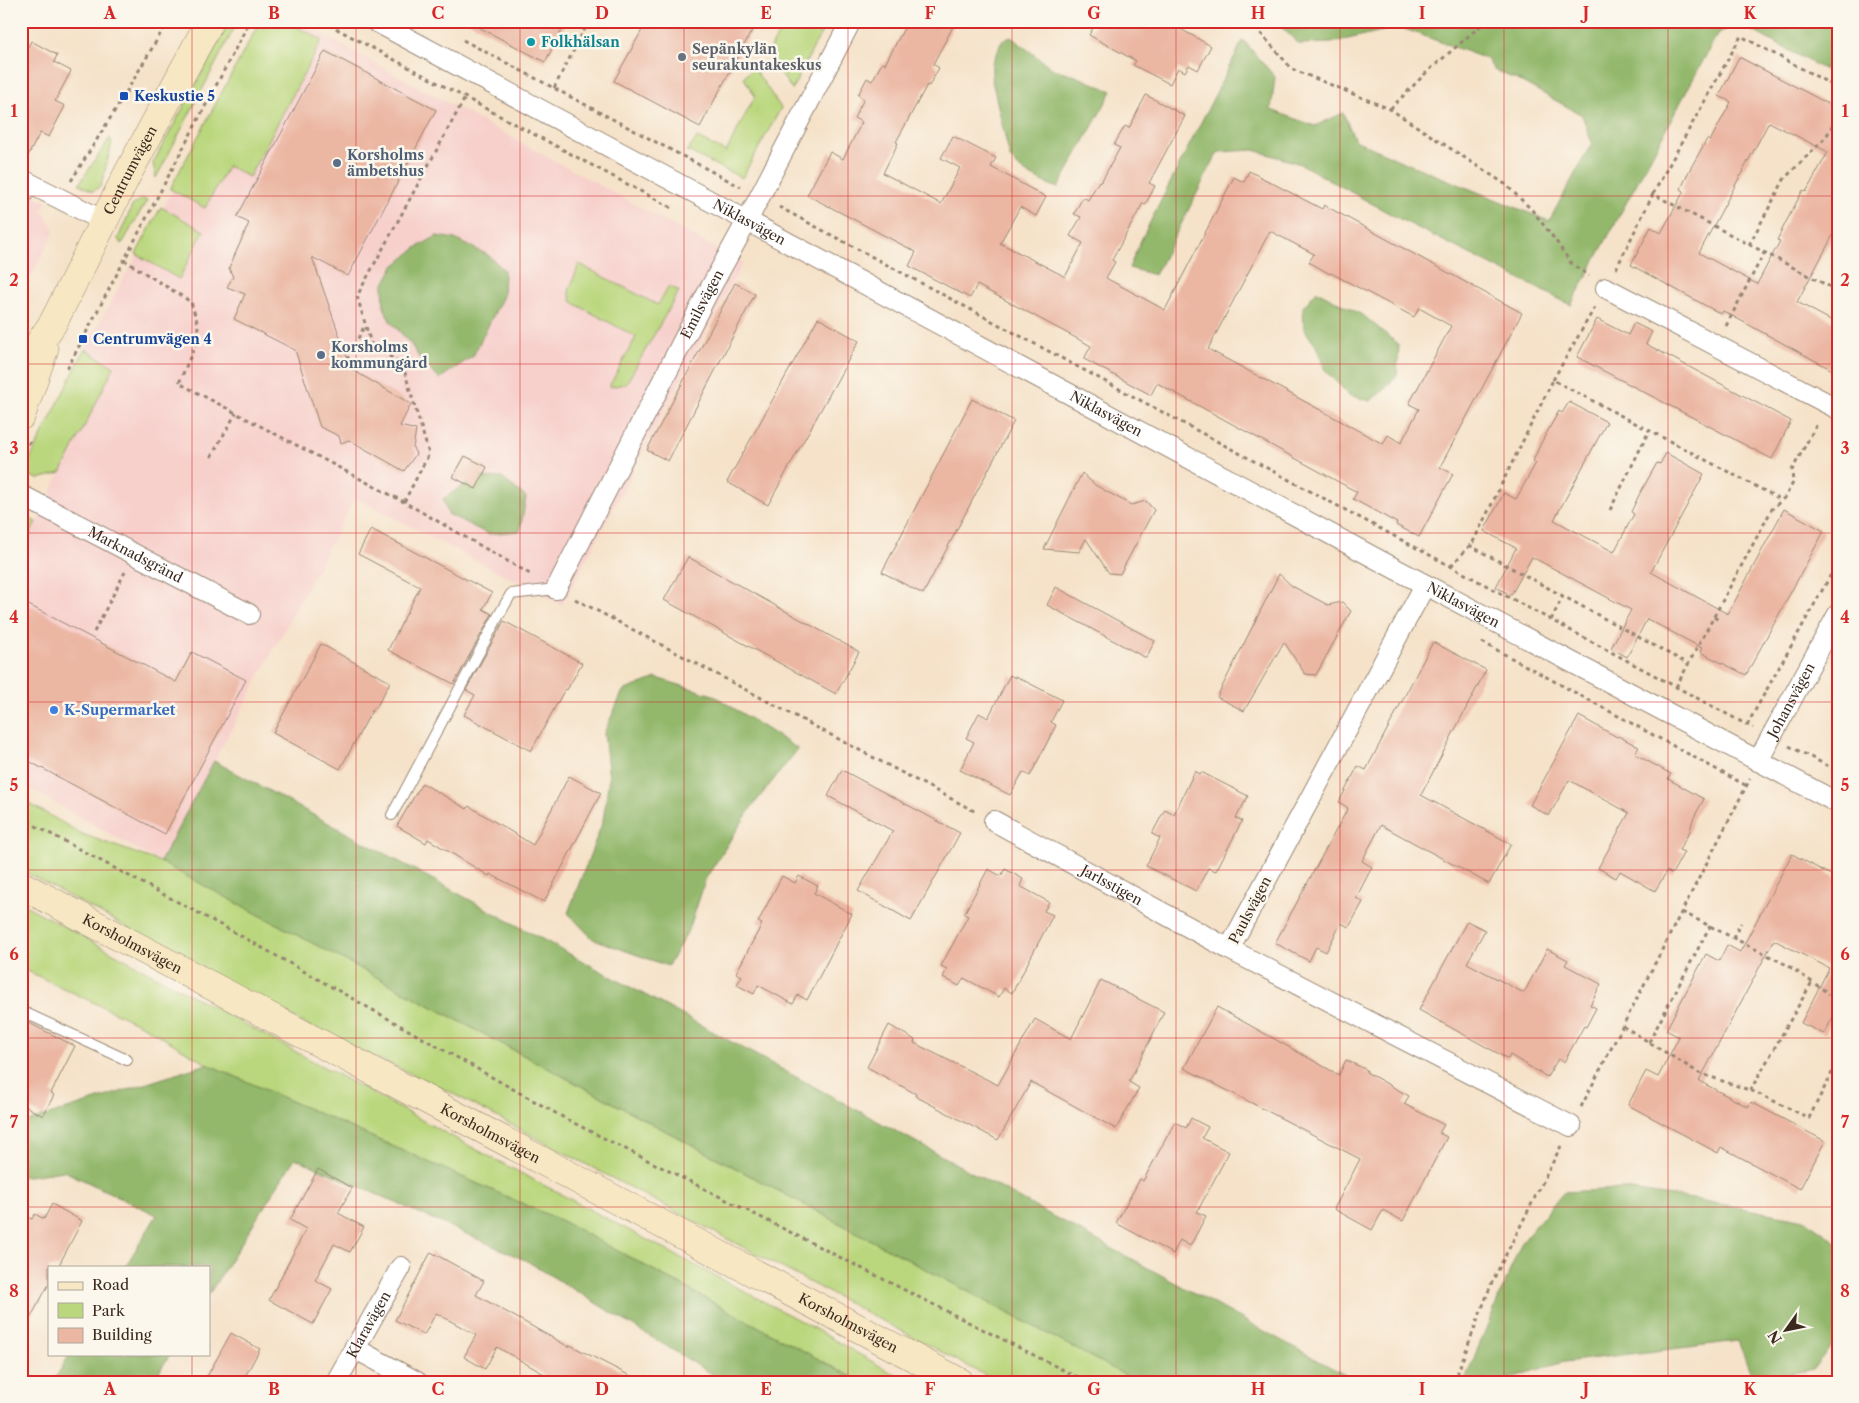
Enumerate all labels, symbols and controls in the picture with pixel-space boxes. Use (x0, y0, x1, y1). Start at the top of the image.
text: A (103, 3, 117, 23)
text: B (268, 3, 280, 23)
text: C (432, 3, 444, 23)
text: D (595, 3, 609, 23)
text: E (760, 3, 772, 23)
text: F (925, 3, 936, 23)
text: G (1087, 3, 1101, 23)
text: H (1251, 3, 1265, 23)
text: I (1419, 3, 1426, 23)
text: J (1580, 3, 1589, 23)
text: K (1744, 3, 1758, 23)
place label: Folkhälsan (541, 33, 620, 51)
marker: Folkhälsan (525, 36, 537, 48)
place label: Sepänkylän seurakuntakeskus (692, 40, 821, 74)
marker: Sepänkylän seurakuntakeskus (676, 51, 688, 63)
place label: Keskustie 5 (134, 87, 215, 105)
marker: Keskustie 5 (118, 90, 130, 102)
text: 1 (10, 101, 18, 121)
text: 1 (1841, 101, 1849, 121)
street label: Centrumvägen (100, 122, 161, 218)
place label: Korsholms ämbetshus (347, 146, 424, 180)
marker: Korsholms ämbetshus (331, 157, 343, 169)
street label: Niklasvägen (710, 195, 789, 249)
street label: Emilsvägen (677, 266, 728, 342)
text: 2 (9, 270, 19, 290)
text: 2 (1840, 270, 1850, 290)
place label: Centrumvägen 4 (93, 330, 212, 348)
marker: Centrumvägen 4 (77, 333, 89, 345)
place label: Korsholms kommungård (331, 338, 428, 372)
marker: Korsholms kommungård (315, 349, 327, 361)
street label: Niklasvägen (1067, 387, 1146, 441)
text: 3 (9, 438, 19, 458)
text: 3 (1840, 438, 1850, 458)
street label: Marknadsgränd (85, 523, 186, 587)
street label: Niklasvägen (1424, 578, 1503, 632)
text: 4 (9, 607, 19, 627)
text: 4 (1840, 607, 1850, 627)
street label: Johansvägen (1762, 660, 1819, 743)
place label: K-Supermarket (64, 701, 176, 719)
marker: K-Supermarket (48, 704, 60, 716)
text: 5 (10, 775, 19, 795)
text: 5 (1841, 775, 1850, 795)
street label: Jarlsstigen (1076, 860, 1146, 909)
street label: Paulsvägen (1225, 873, 1275, 947)
street label: Korsholmsvägen (79, 910, 185, 978)
text: 6 (9, 944, 19, 964)
text: 6 (1840, 944, 1850, 964)
street label: Korsholmsvägen (437, 1100, 543, 1167)
text: 7 (10, 1112, 19, 1132)
text: 7 (1841, 1112, 1850, 1132)
legend (48, 1266, 210, 1356)
text: Road (92, 1275, 129, 1294)
text: 8 (9, 1281, 19, 1301)
text: 8 (1840, 1281, 1850, 1301)
street label: Klaravägen (342, 1288, 395, 1361)
street label: Korsholmsvägen (795, 1289, 901, 1357)
text: Park (92, 1301, 126, 1320)
north arrow (1762, 1306, 1812, 1356)
text: Building (92, 1325, 152, 1344)
text: N (1764, 1327, 1786, 1347)
text: A (103, 1379, 117, 1399)
text: B (268, 1379, 280, 1399)
text: C (432, 1379, 444, 1399)
text: D (595, 1379, 609, 1399)
text: E (760, 1379, 772, 1399)
text: F (925, 1379, 936, 1399)
text: G (1087, 1379, 1101, 1399)
text: H (1251, 1379, 1265, 1399)
text: I (1419, 1379, 1426, 1399)
text: J (1580, 1379, 1589, 1399)
text: K (1744, 1379, 1758, 1399)

